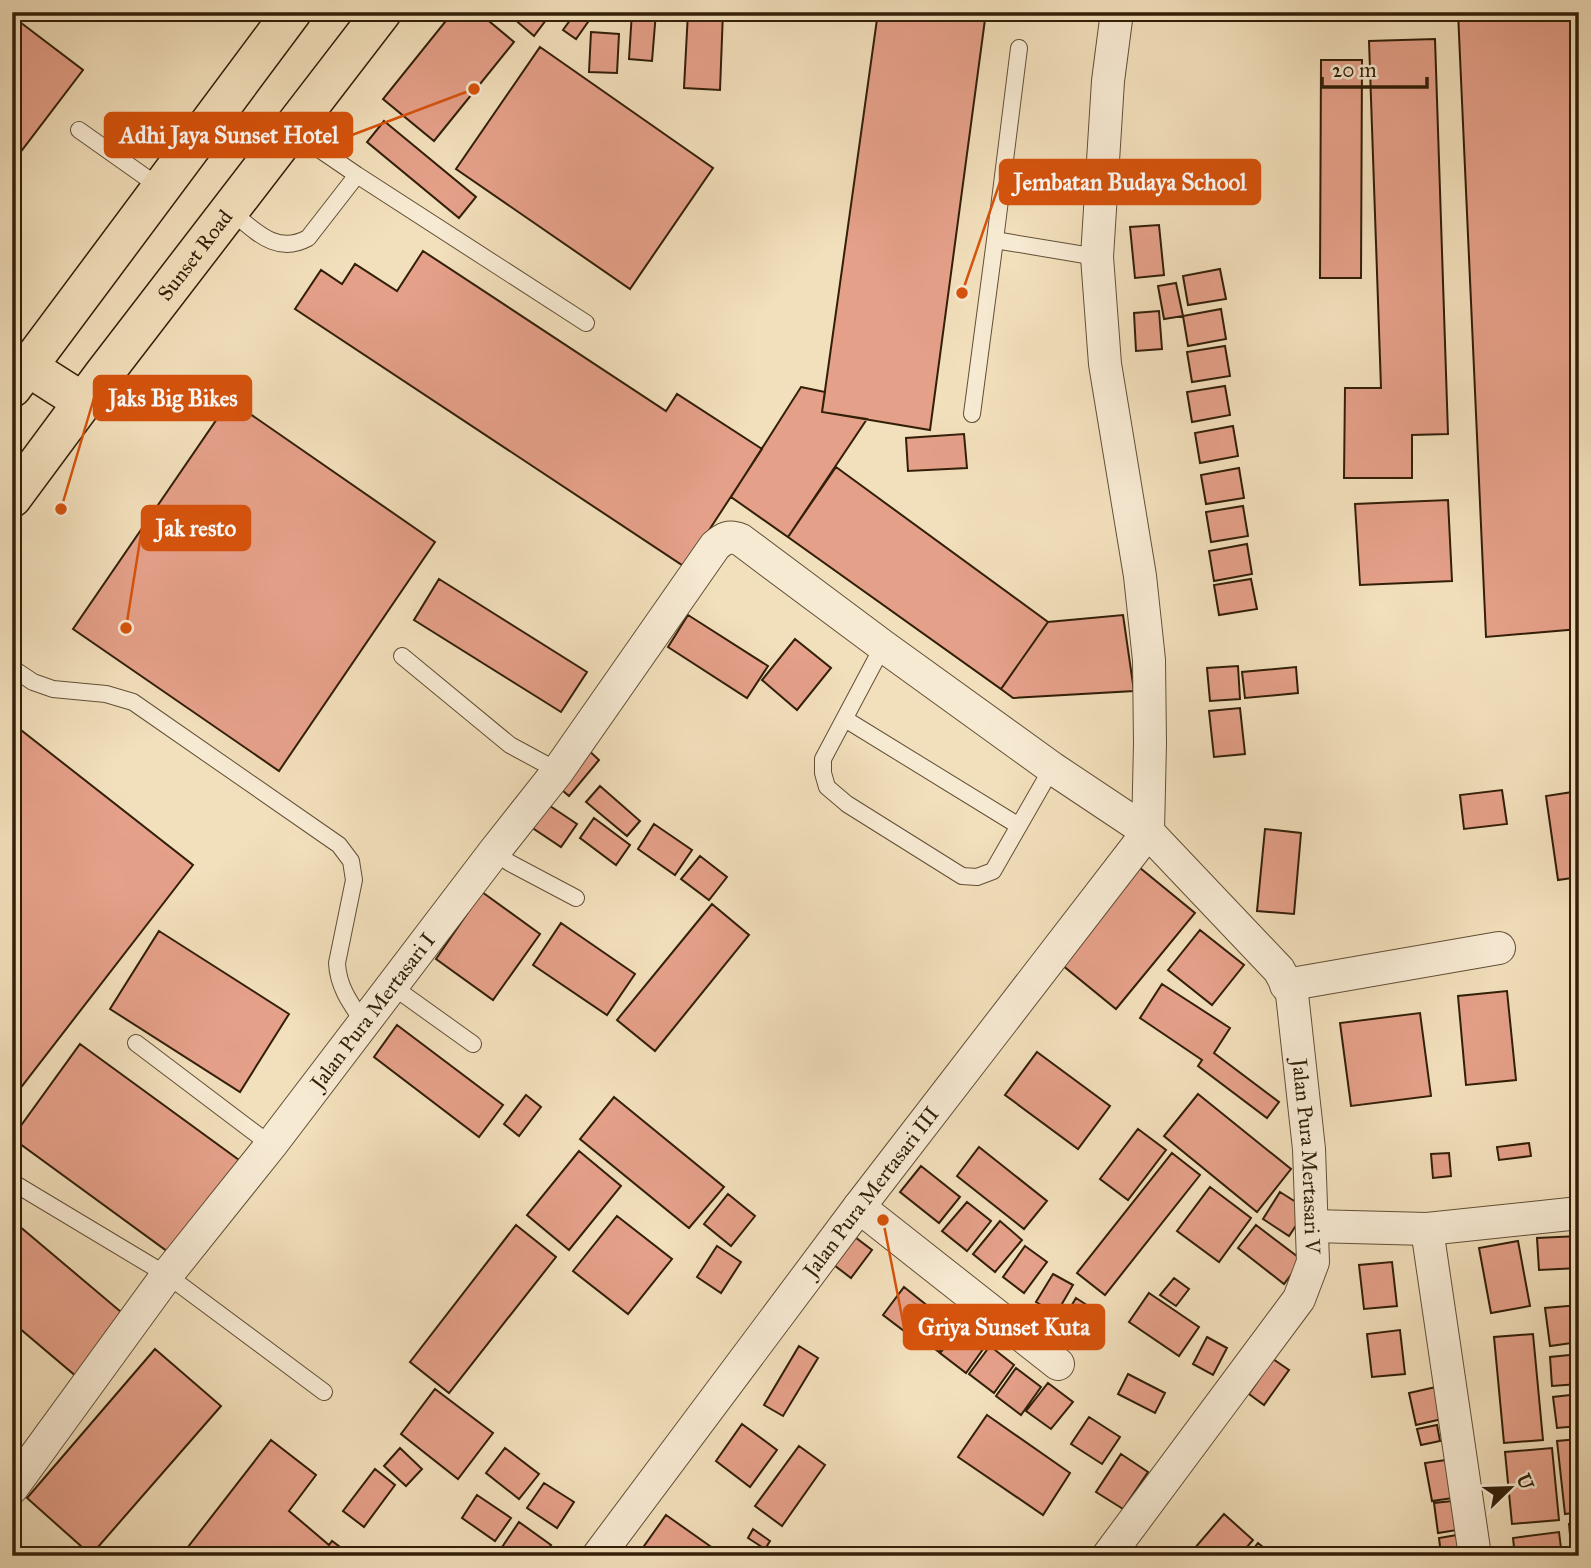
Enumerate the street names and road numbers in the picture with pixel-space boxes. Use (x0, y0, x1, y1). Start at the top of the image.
street label: Sunset Road (152, 204, 238, 306)
street label: Jalan Pura Mertasari I (304, 928, 441, 1096)
street label: Jalan Pura Mertasari V (1286, 1055, 1326, 1256)
street label: Jalan Pura Mertasari III (797, 1101, 945, 1284)

